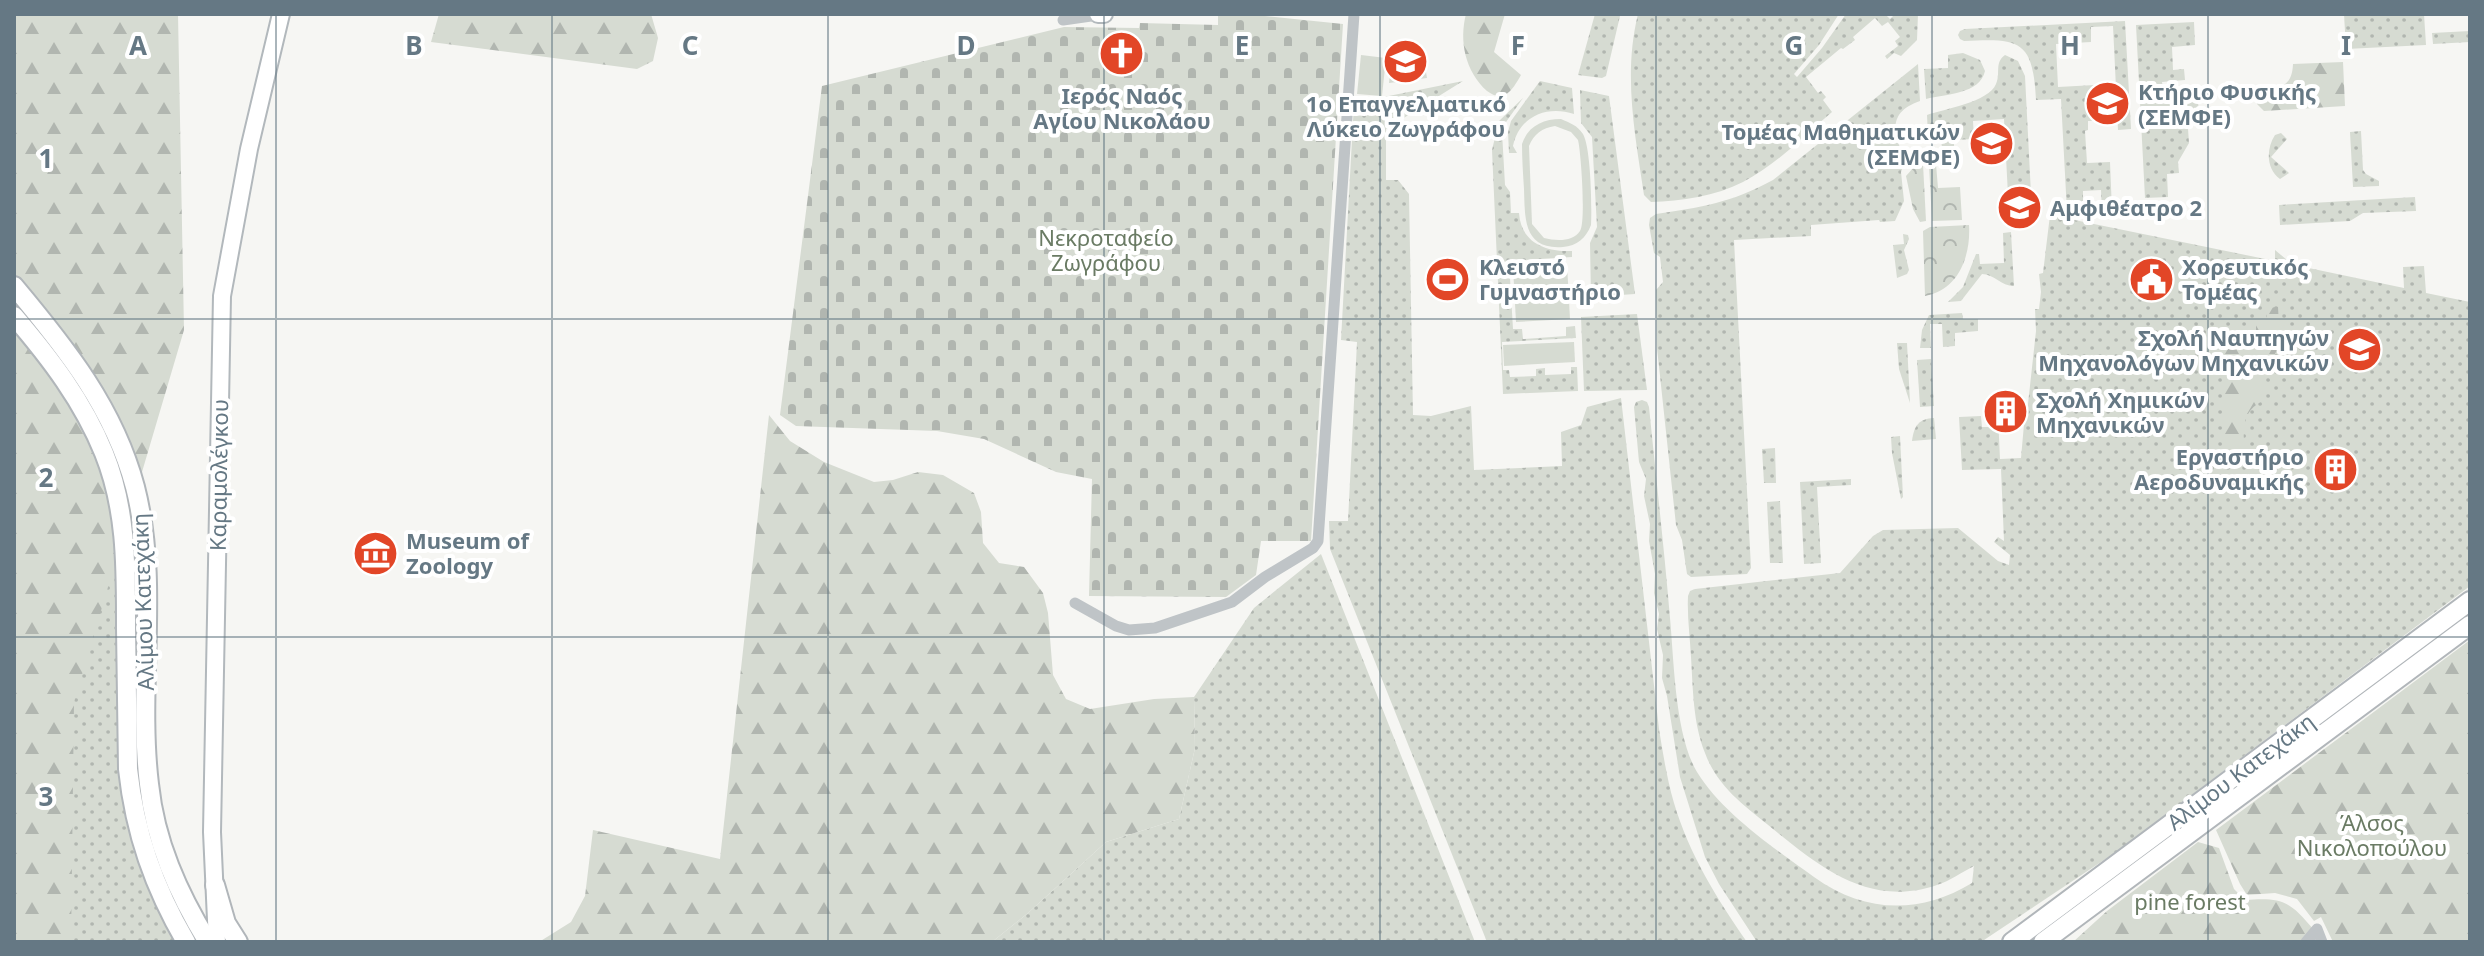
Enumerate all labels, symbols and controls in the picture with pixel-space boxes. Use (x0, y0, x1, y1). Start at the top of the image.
text: A (129, 27, 147, 63)
text: B (405, 27, 423, 63)
text: C (682, 27, 698, 63)
text: D (956, 27, 976, 63)
text: E (1235, 27, 1249, 63)
text: F (1511, 27, 1525, 63)
text: G (1785, 27, 1803, 63)
text: H (2060, 27, 2080, 63)
text: I (2341, 27, 2351, 63)
church icon: Ιερός Ναός Αγίου Νικολάου (1098, 30, 1146, 78)
school or university icon: 1ο Επαγγελματικό Λύκειο Ζωγράφου (1382, 38, 1430, 86)
place label: Κτήριο Φυσικής (ΣΕΜΦΕ) (2138, 76, 2316, 131)
place label: Ιερός Ναός Αγίου Νικολάου (1033, 80, 1211, 135)
school or university icon: Κτήριο Φυσικής (ΣΕΜΦΕ) (2083, 80, 2131, 128)
place label: 1ο Επαγγελματικό Λύκειο Ζωγράφου (1306, 88, 1506, 143)
place label: Τομέας Μαθηματικών (ΣΕΜΦΕ) (1722, 116, 1960, 171)
school or university icon: Τομέας Μαθηματικών (ΣΕΜΦΕ) (1967, 120, 2015, 168)
text: 1 (39, 140, 53, 176)
school or university icon: Αμφιθέατρο 2 (1995, 183, 2043, 231)
place label: Αμφιθέατρο 2 (2050, 192, 2202, 222)
park label: Νεκροταφείο Ζωγράφου (1038, 222, 1174, 277)
place label: Κλειστό Γυμναστήριο (1479, 251, 1621, 306)
place label: Χορευτικός Τομέας (2182, 251, 2308, 306)
sports icon: Κλειστό Γυμναστήριο (1424, 255, 1472, 303)
public building icon: Χορευτικός Τομέας (2127, 255, 2175, 303)
place label: Σχολή Ναυπηγών Μηχανολόγων Μηχανικών (2038, 322, 2329, 377)
school or university icon: Σχολή Ναυπηγών Μηχανολόγων Μηχανικών (2336, 326, 2384, 374)
place label: Σχολή Χημικών Μηχανικών (2036, 384, 2205, 439)
building icon: Σχολή Χημικών Μηχανικών (1981, 388, 2029, 436)
street label: Καραμολέγκου (202, 399, 234, 551)
place label: Εργαστήριο Αεροδυναμικής (2134, 441, 2304, 496)
building icon: Εργαστήριο Αεροδυναμικής (2311, 445, 2359, 493)
text: 2 (39, 459, 54, 495)
street label: Αλίμου Κατεχάκη (124, 513, 160, 691)
place label: Museum of Zoology (406, 525, 530, 580)
museum icon: Museum of Zoology (351, 529, 399, 577)
street label: Αλίμου Κατεχάκη (2160, 706, 2320, 836)
text: 3 (39, 778, 53, 814)
park label: Άλσος Νικολοπούλου (2297, 807, 2447, 862)
park label: pine forest (2134, 886, 2246, 916)

